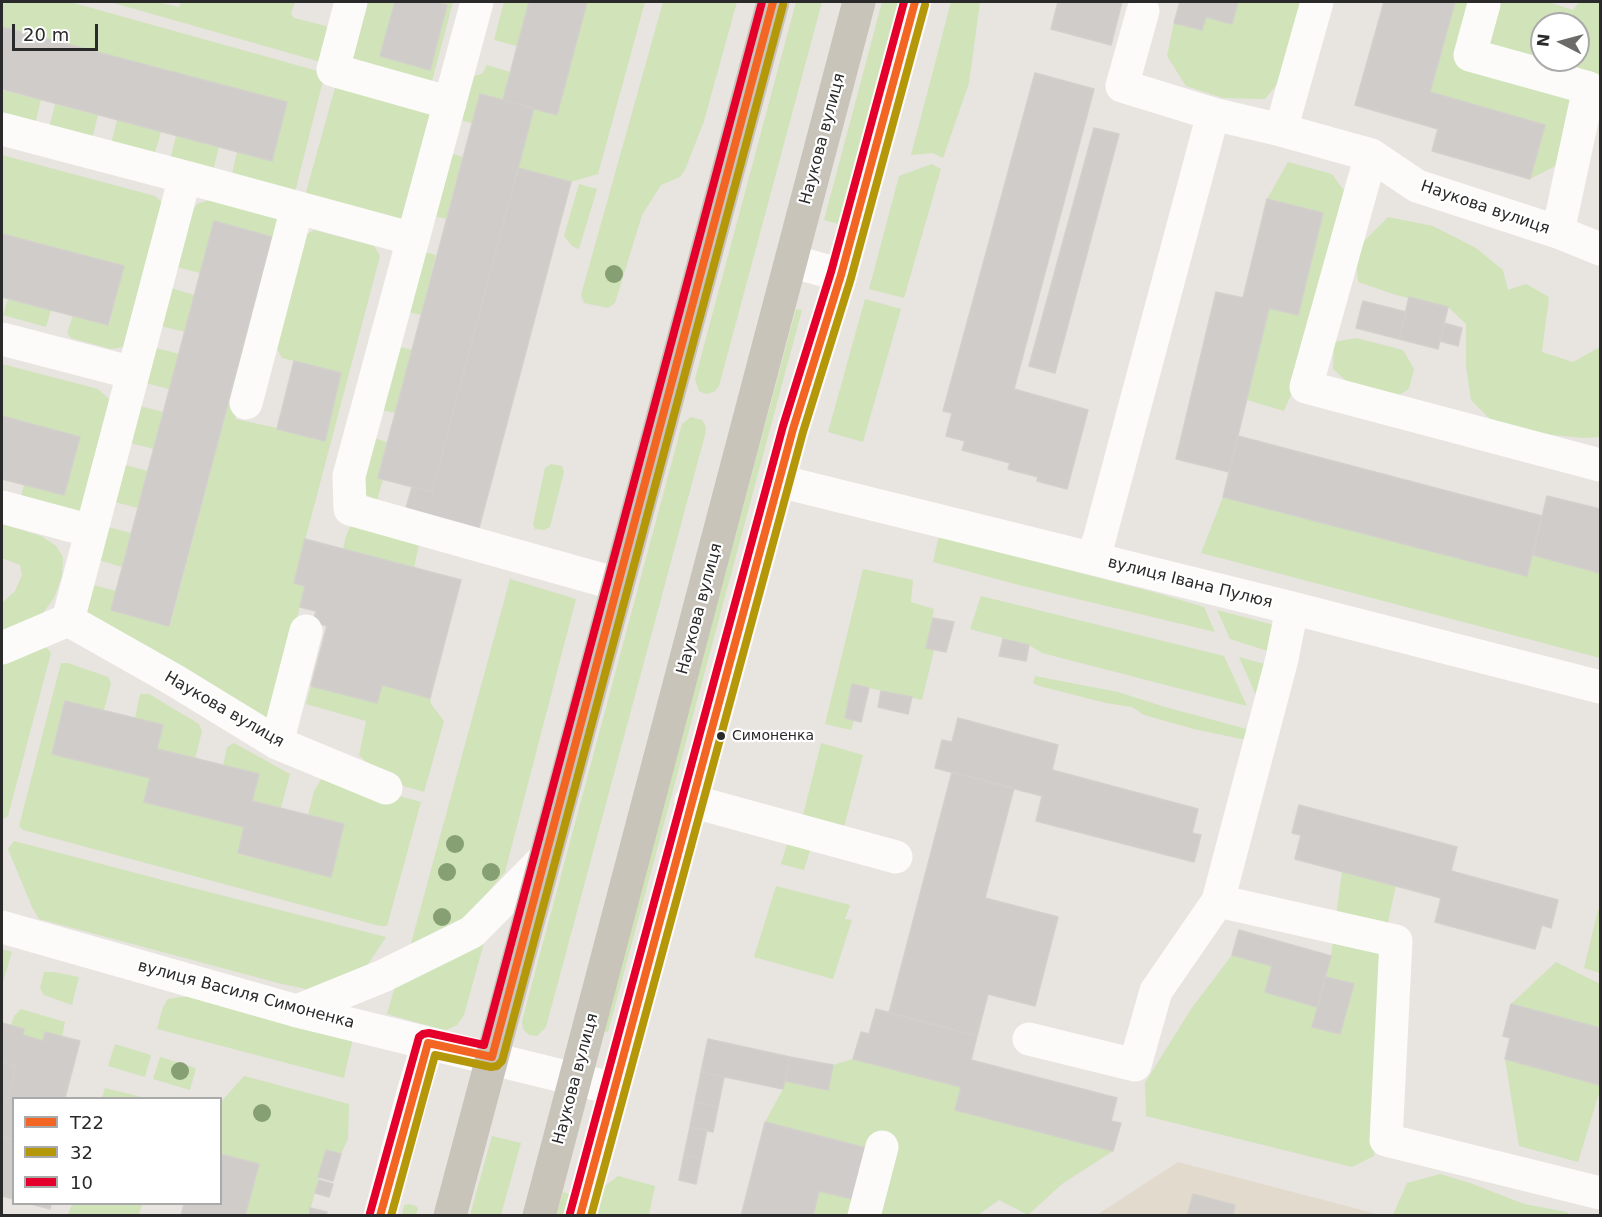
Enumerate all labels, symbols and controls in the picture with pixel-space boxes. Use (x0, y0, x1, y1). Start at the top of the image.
scale bar (15, 12, 100, 50)
north arrow (1530, 12, 1590, 72)
text: 20 m (23, 24, 69, 45)
text: N (1533, 33, 1554, 48)
street label: Наукова вулиця (796, 71, 850, 207)
street label: Наукова вулиця (1418, 177, 1552, 239)
street label: Наукова вулиця (673, 541, 727, 677)
street label: вулиця Івана Пулюя (1106, 553, 1274, 613)
street label: Наукова вулиця (161, 668, 287, 752)
place label: Симоненка (732, 728, 814, 744)
marker: Симоненка (715, 730, 727, 742)
street label: вулиця Василя Симоненка (135, 957, 357, 1033)
street label: Наукова вулиця (549, 1011, 603, 1147)
legend (12, 1097, 222, 1205)
text: Т22 (70, 1112, 104, 1133)
text: 32 (70, 1142, 93, 1163)
text: 10 (70, 1172, 93, 1193)

